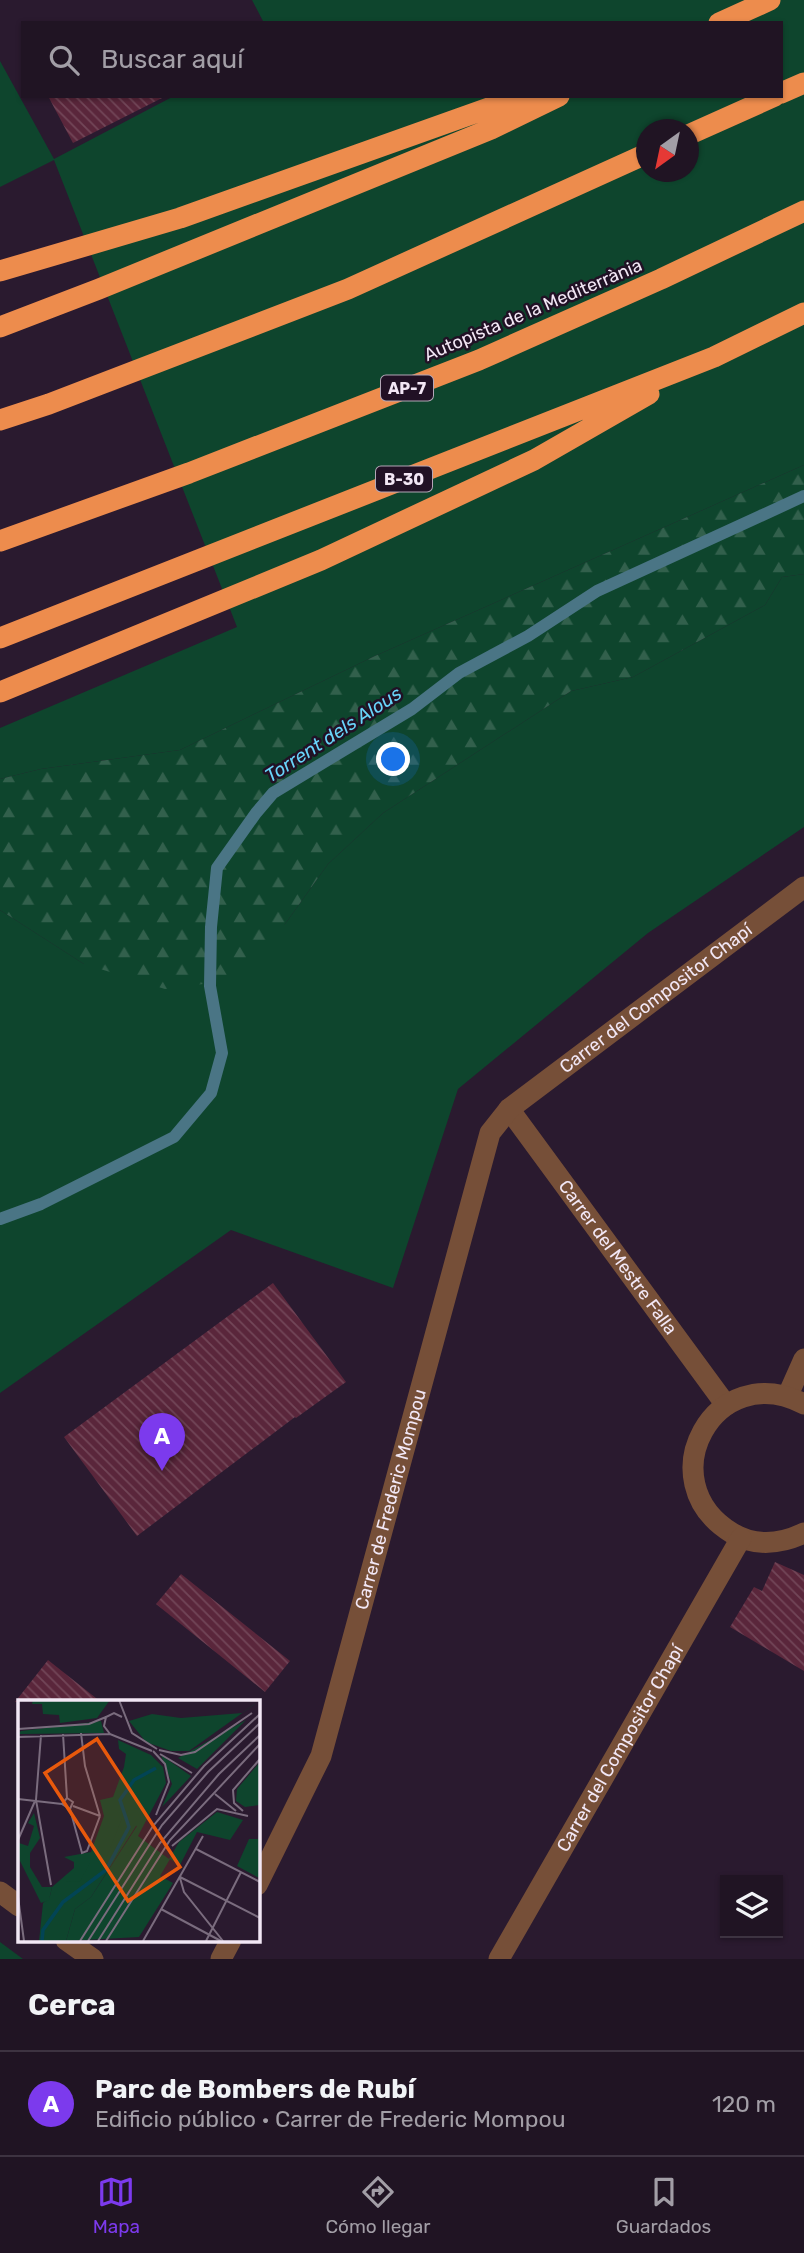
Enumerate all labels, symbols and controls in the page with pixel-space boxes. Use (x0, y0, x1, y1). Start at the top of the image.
search box (21, 21, 783, 98)
icon: search (45, 41, 83, 79)
text: Buscar aquí (101, 44, 243, 75)
north arrow (636, 119, 699, 182)
street label: Autopista de la Mediterrània (421, 254, 645, 366)
road number: AP-7 (381, 376, 433, 400)
road number: B-30 (376, 466, 432, 492)
water label: Torrent dels Alous (261, 681, 406, 787)
your location (376, 742, 410, 776)
street label: Carrer del Compositor Chapí (555, 918, 758, 1078)
street label: Carrer del Mestre Falla (554, 1176, 682, 1339)
street label: Carrer de Frederic Mompou (350, 1387, 431, 1612)
pin: A (139, 1413, 185, 1471)
street label: Carrer del Compositor Chapí (552, 1639, 689, 1856)
inset map (18, 1700, 259, 1941)
map controls (720, 1875, 783, 1938)
button: layers (720, 1875, 783, 1938)
text: Cerca (28, 1987, 116, 2023)
text: Parc de Bombers de Rubí (95, 2074, 415, 2105)
text: A (43, 2090, 59, 2118)
text: 120 m (712, 2090, 776, 2118)
text: Edificio público · Carrer de Frederic Mompou (95, 2105, 566, 2133)
tab: Mapa (93, 2173, 140, 2238)
tab: Cómo llegar (325, 2173, 430, 2238)
tab: Guardados (616, 2173, 711, 2238)

